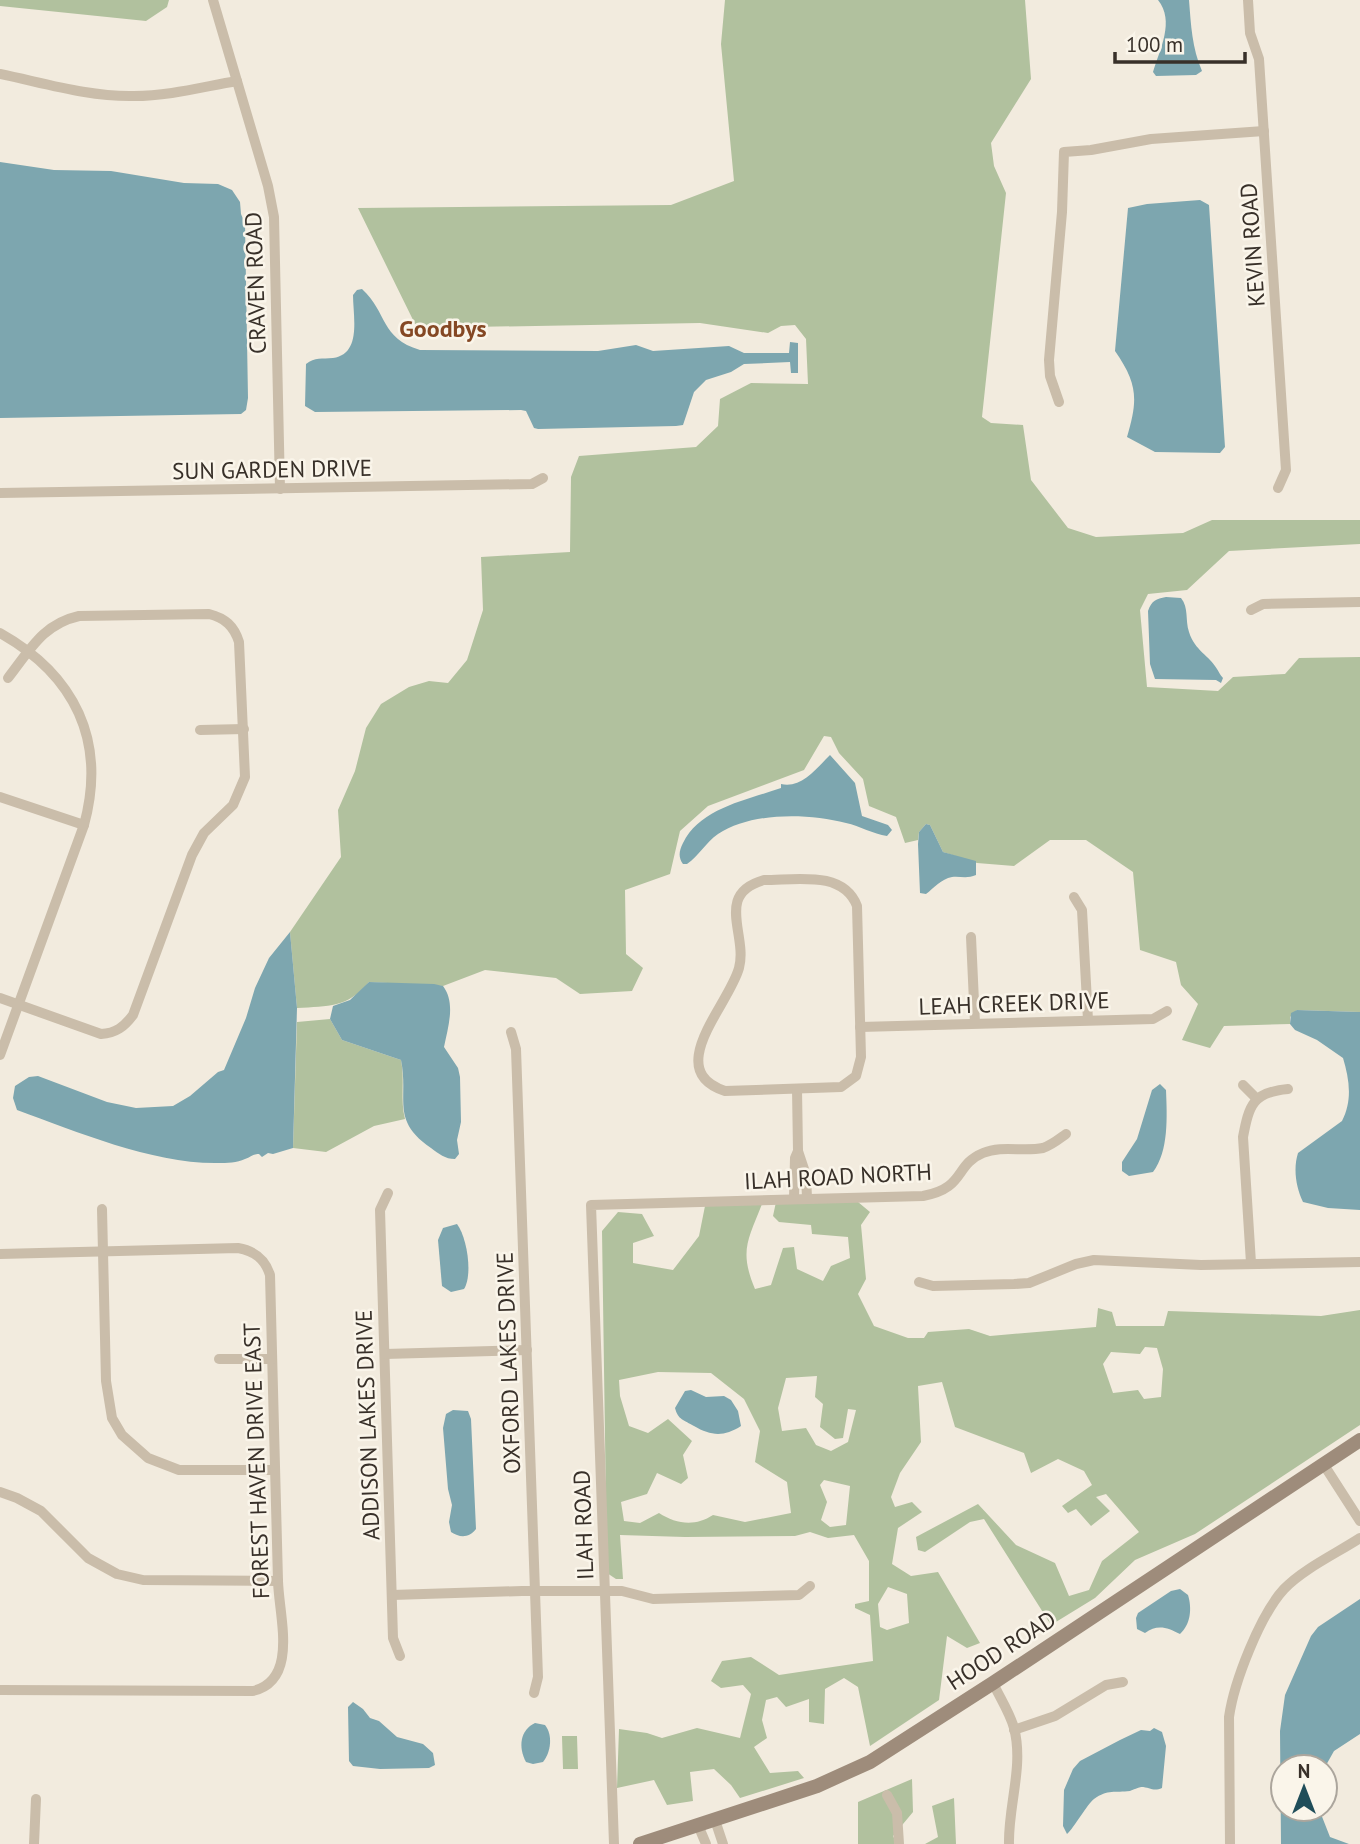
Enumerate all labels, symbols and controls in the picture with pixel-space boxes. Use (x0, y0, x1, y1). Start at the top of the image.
scale bar (1115, 21, 1244, 65)
text: 100 m (1126, 31, 1183, 58)
street label: KEVIN ROAD (1233, 182, 1271, 308)
street label: CRAVEN ROAD (238, 212, 272, 354)
district label: Goodbys (399, 313, 487, 344)
street label: SUN GARDEN DRIVE (172, 453, 372, 485)
street label: LEAH CREEK DRIVE (918, 985, 1110, 1021)
street label: ILAH ROAD NORTH (743, 1157, 933, 1195)
street label: OXFORD LAKES DRIVE (490, 1251, 526, 1475)
street label: ADDISON LAKES DRIVE (348, 1309, 386, 1541)
street label: FOREST HAVEN DRIVE EAST (237, 1322, 275, 1600)
street label: ILAH ROAD (567, 1469, 599, 1581)
street label: HOOD ROAD (941, 1604, 1061, 1696)
north arrow (1269, 1753, 1339, 1823)
text: N (1298, 1759, 1310, 1783)

